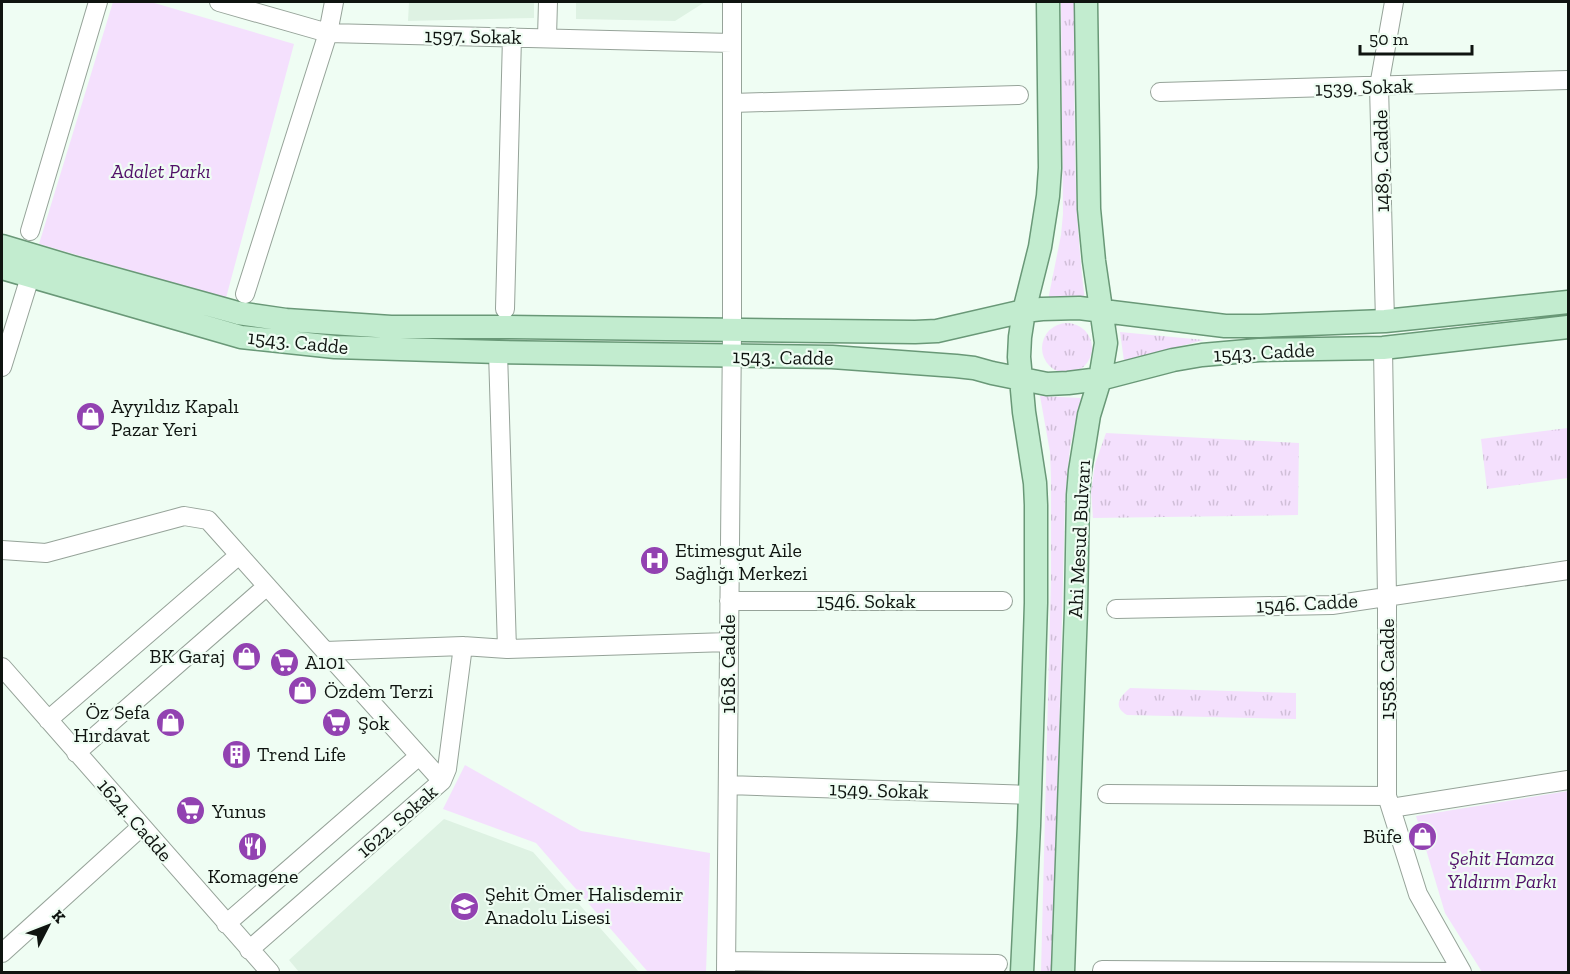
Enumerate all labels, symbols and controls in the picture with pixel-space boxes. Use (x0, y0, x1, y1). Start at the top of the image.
scale bar (1360, 18, 1472, 56)
street label: 1597. Sokak (424, 23, 522, 49)
text: 50 m (1369, 28, 1409, 50)
street label: 1539. Sokak (1314, 73, 1414, 101)
street label: 1489. Cadde (1368, 110, 1394, 212)
park label: Adalet Parkı (110, 159, 211, 183)
street label: 1543. Cadde (246, 325, 350, 359)
street label: 1543. Cadde (1213, 337, 1315, 367)
street label: 1543. Cadde (732, 344, 834, 370)
place label: Ayyıldız Kapalı Pazar Yeri (111, 394, 239, 441)
shop icon: Ayyıldız Kapalı Pazar Yeri (74, 401, 106, 433)
street label: Ahi Mesud Bulvarı (1063, 459, 1095, 619)
place label: Etimesgut Aile Sağlığı Merkezi (675, 538, 808, 585)
hospital icon: Etimesgut Aile Sağlığı Merkezi (638, 545, 670, 577)
street label: 1546. Cadde (1256, 588, 1358, 618)
street label: 1546. Sokak (816, 589, 916, 613)
street label: 1618. Cadde (716, 614, 740, 714)
street label: 1558. Cadde (1375, 618, 1399, 720)
shop icon: BK Garaj (230, 640, 262, 672)
place label: BK Garaj (149, 644, 225, 668)
supermarket icon: A101 (268, 646, 300, 678)
place label: A101 (305, 650, 345, 674)
shop icon: Özdem Terzi (287, 675, 319, 707)
place label: Özdem Terzi (324, 679, 434, 703)
place label: Öz Sefa Hırdavat (73, 700, 151, 747)
shop icon: Öz Sefa Hırdavat (155, 707, 187, 739)
supermarket icon: Şok (321, 707, 353, 739)
place label: Şok (358, 711, 390, 735)
building icon: Trend Life (220, 738, 252, 770)
place label: Trend Life (257, 742, 346, 766)
street label: 1624. Cadde (92, 774, 178, 866)
street label: 1549. Sokak (829, 776, 930, 804)
street label: 1622. Sokak (352, 779, 443, 863)
supermarket icon: Yunus (175, 795, 207, 827)
place label: Yunus (211, 799, 266, 823)
shop icon: Büfe (1407, 820, 1439, 852)
place label: Büfe (1363, 824, 1402, 848)
restaurant icon: Komagene (237, 830, 269, 862)
park label: Şehit Hamza Yıldırım Parkı (1447, 846, 1557, 893)
place label: Komagene (208, 864, 298, 888)
place label: Şehit Ömer Halisdemir Anadolu Lisesi (485, 882, 684, 929)
school or university icon: Şehit Ömer Halisdemir Anadolu Lisesi (448, 890, 480, 922)
north arrow (18, 896, 78, 956)
text: K (48, 906, 70, 927)

